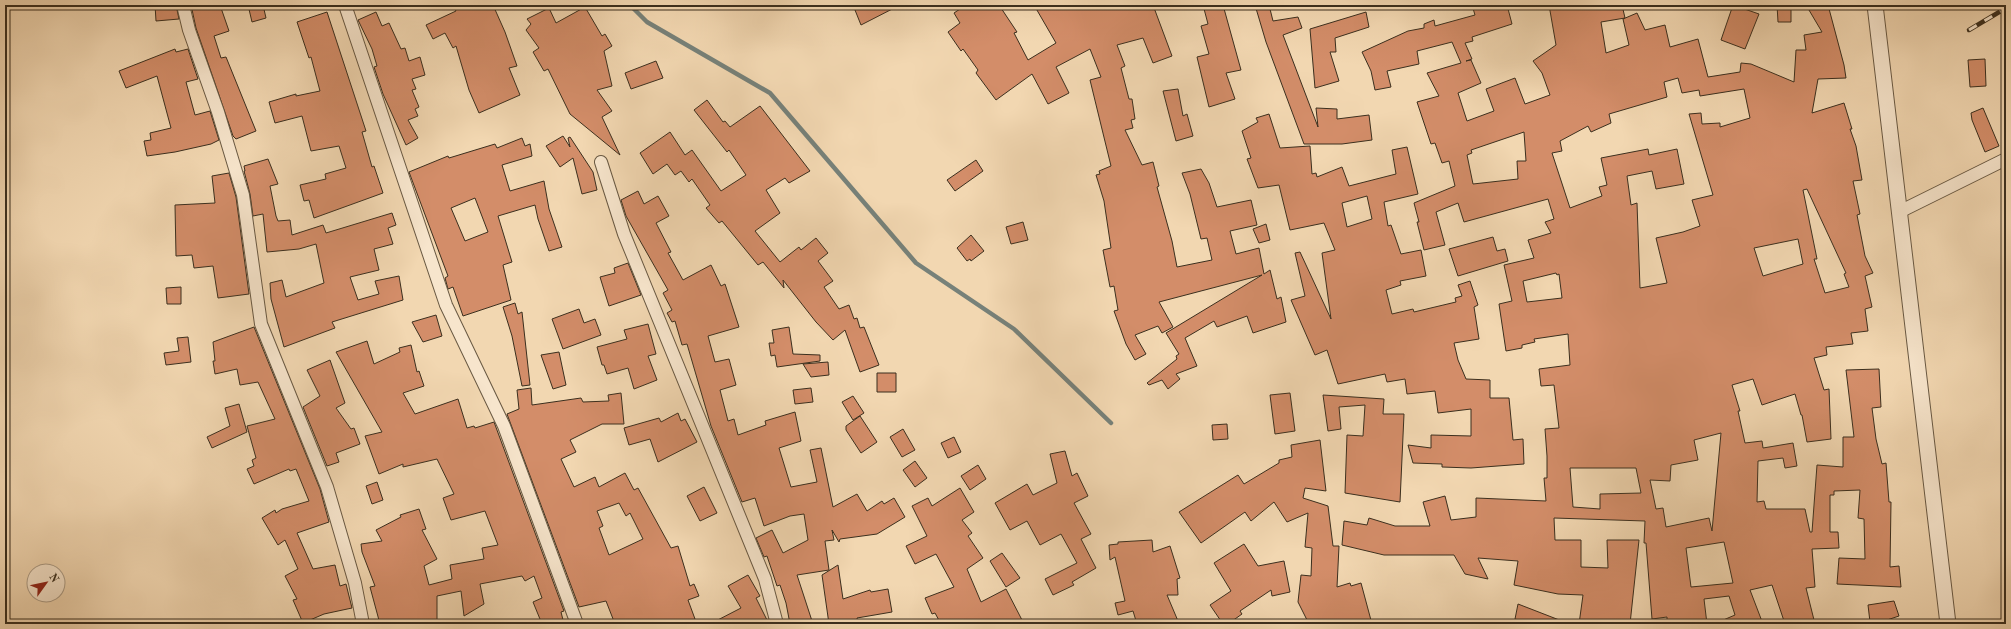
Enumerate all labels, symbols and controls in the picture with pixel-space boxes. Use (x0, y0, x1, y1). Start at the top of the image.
north arrow (26, 563, 66, 603)
text: N (46, 572, 60, 585)

